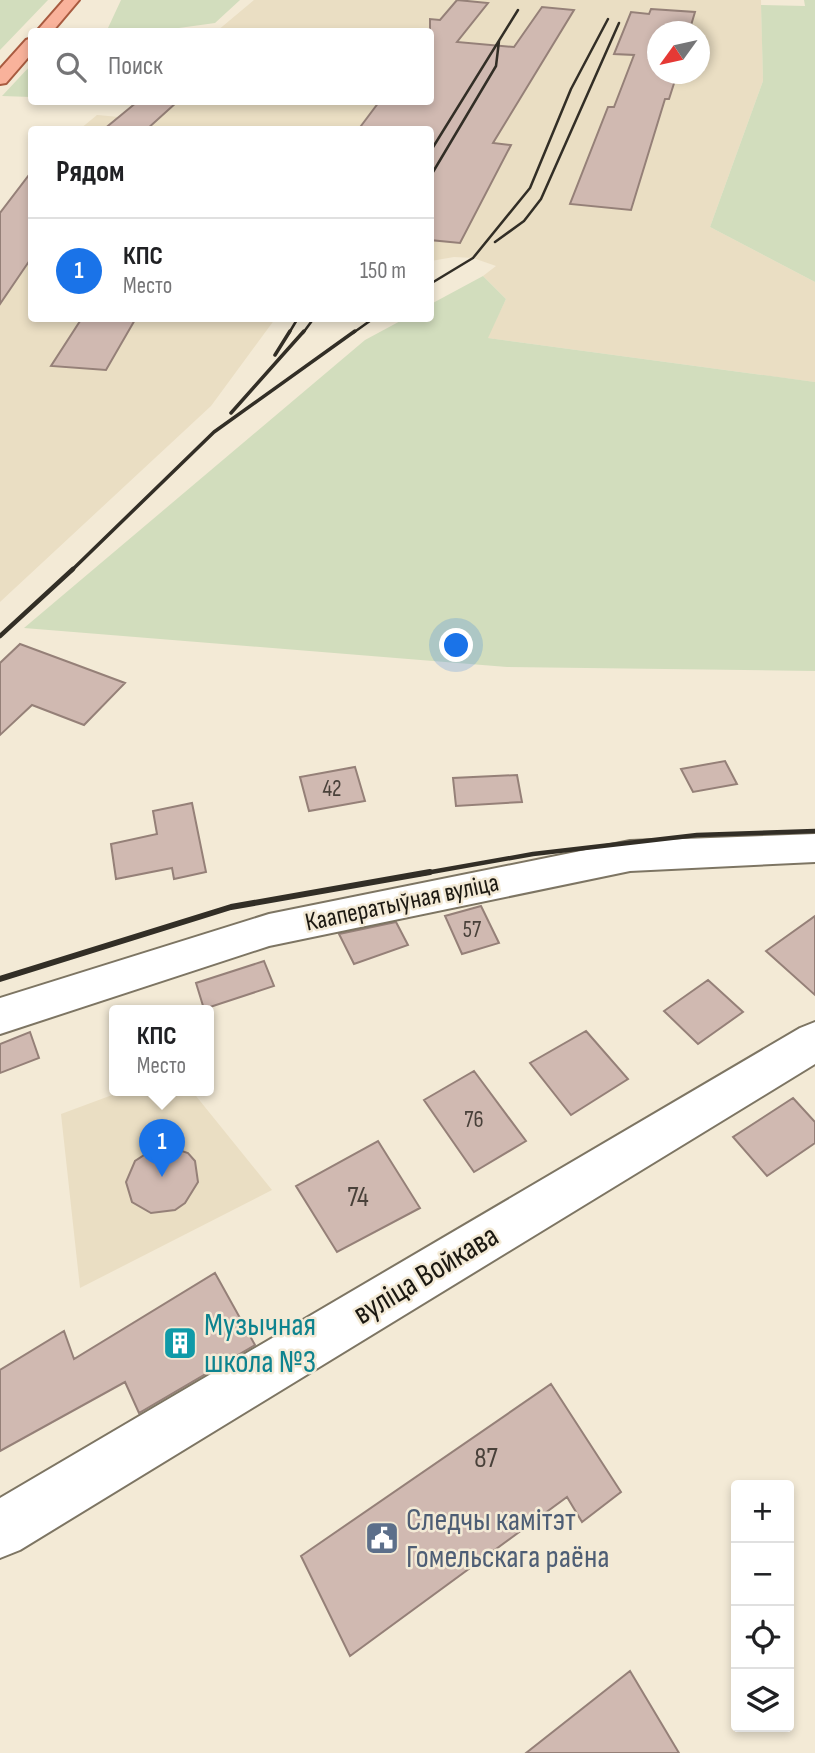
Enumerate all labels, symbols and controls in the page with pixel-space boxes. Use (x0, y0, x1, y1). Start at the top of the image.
north arrow (647, 21, 710, 84)
search box (28, 28, 434, 105)
icon: search (52, 48, 90, 86)
text: Поиск (108, 51, 163, 82)
text: Рядом (56, 154, 124, 190)
text: КПС (123, 241, 163, 272)
text: 1 (74, 257, 84, 285)
text: 150 m (360, 257, 406, 285)
text: Место (123, 272, 172, 300)
your location (439, 628, 473, 662)
house number: 42 (322, 775, 342, 803)
street label: Кааператыўная вуліца (302, 867, 502, 939)
house number: 57 (463, 916, 481, 944)
popup (109, 1005, 214, 1096)
text: КПС (137, 1021, 177, 1052)
text: Место (137, 1052, 186, 1080)
house number: 76 (464, 1106, 484, 1134)
pin: 1 (139, 1119, 185, 1177)
house number: 74 (347, 1181, 369, 1214)
street label: вуліца Войкава (346, 1216, 506, 1334)
place label: Музычная школа №3 (204, 1306, 316, 1382)
building icon: Музычная школа №3 (161, 1324, 199, 1362)
house number: 87 (474, 1442, 498, 1475)
map controls (731, 1480, 794, 1732)
button: + (731, 1480, 794, 1543)
place label: Следчы камітэт Гомельскага раёна (406, 1501, 610, 1577)
public building icon: Следчы камітэт Гомельскага раёна (363, 1519, 401, 1557)
button: − (731, 1543, 794, 1606)
button: locate (731, 1606, 794, 1669)
button: layers (731, 1669, 794, 1732)

